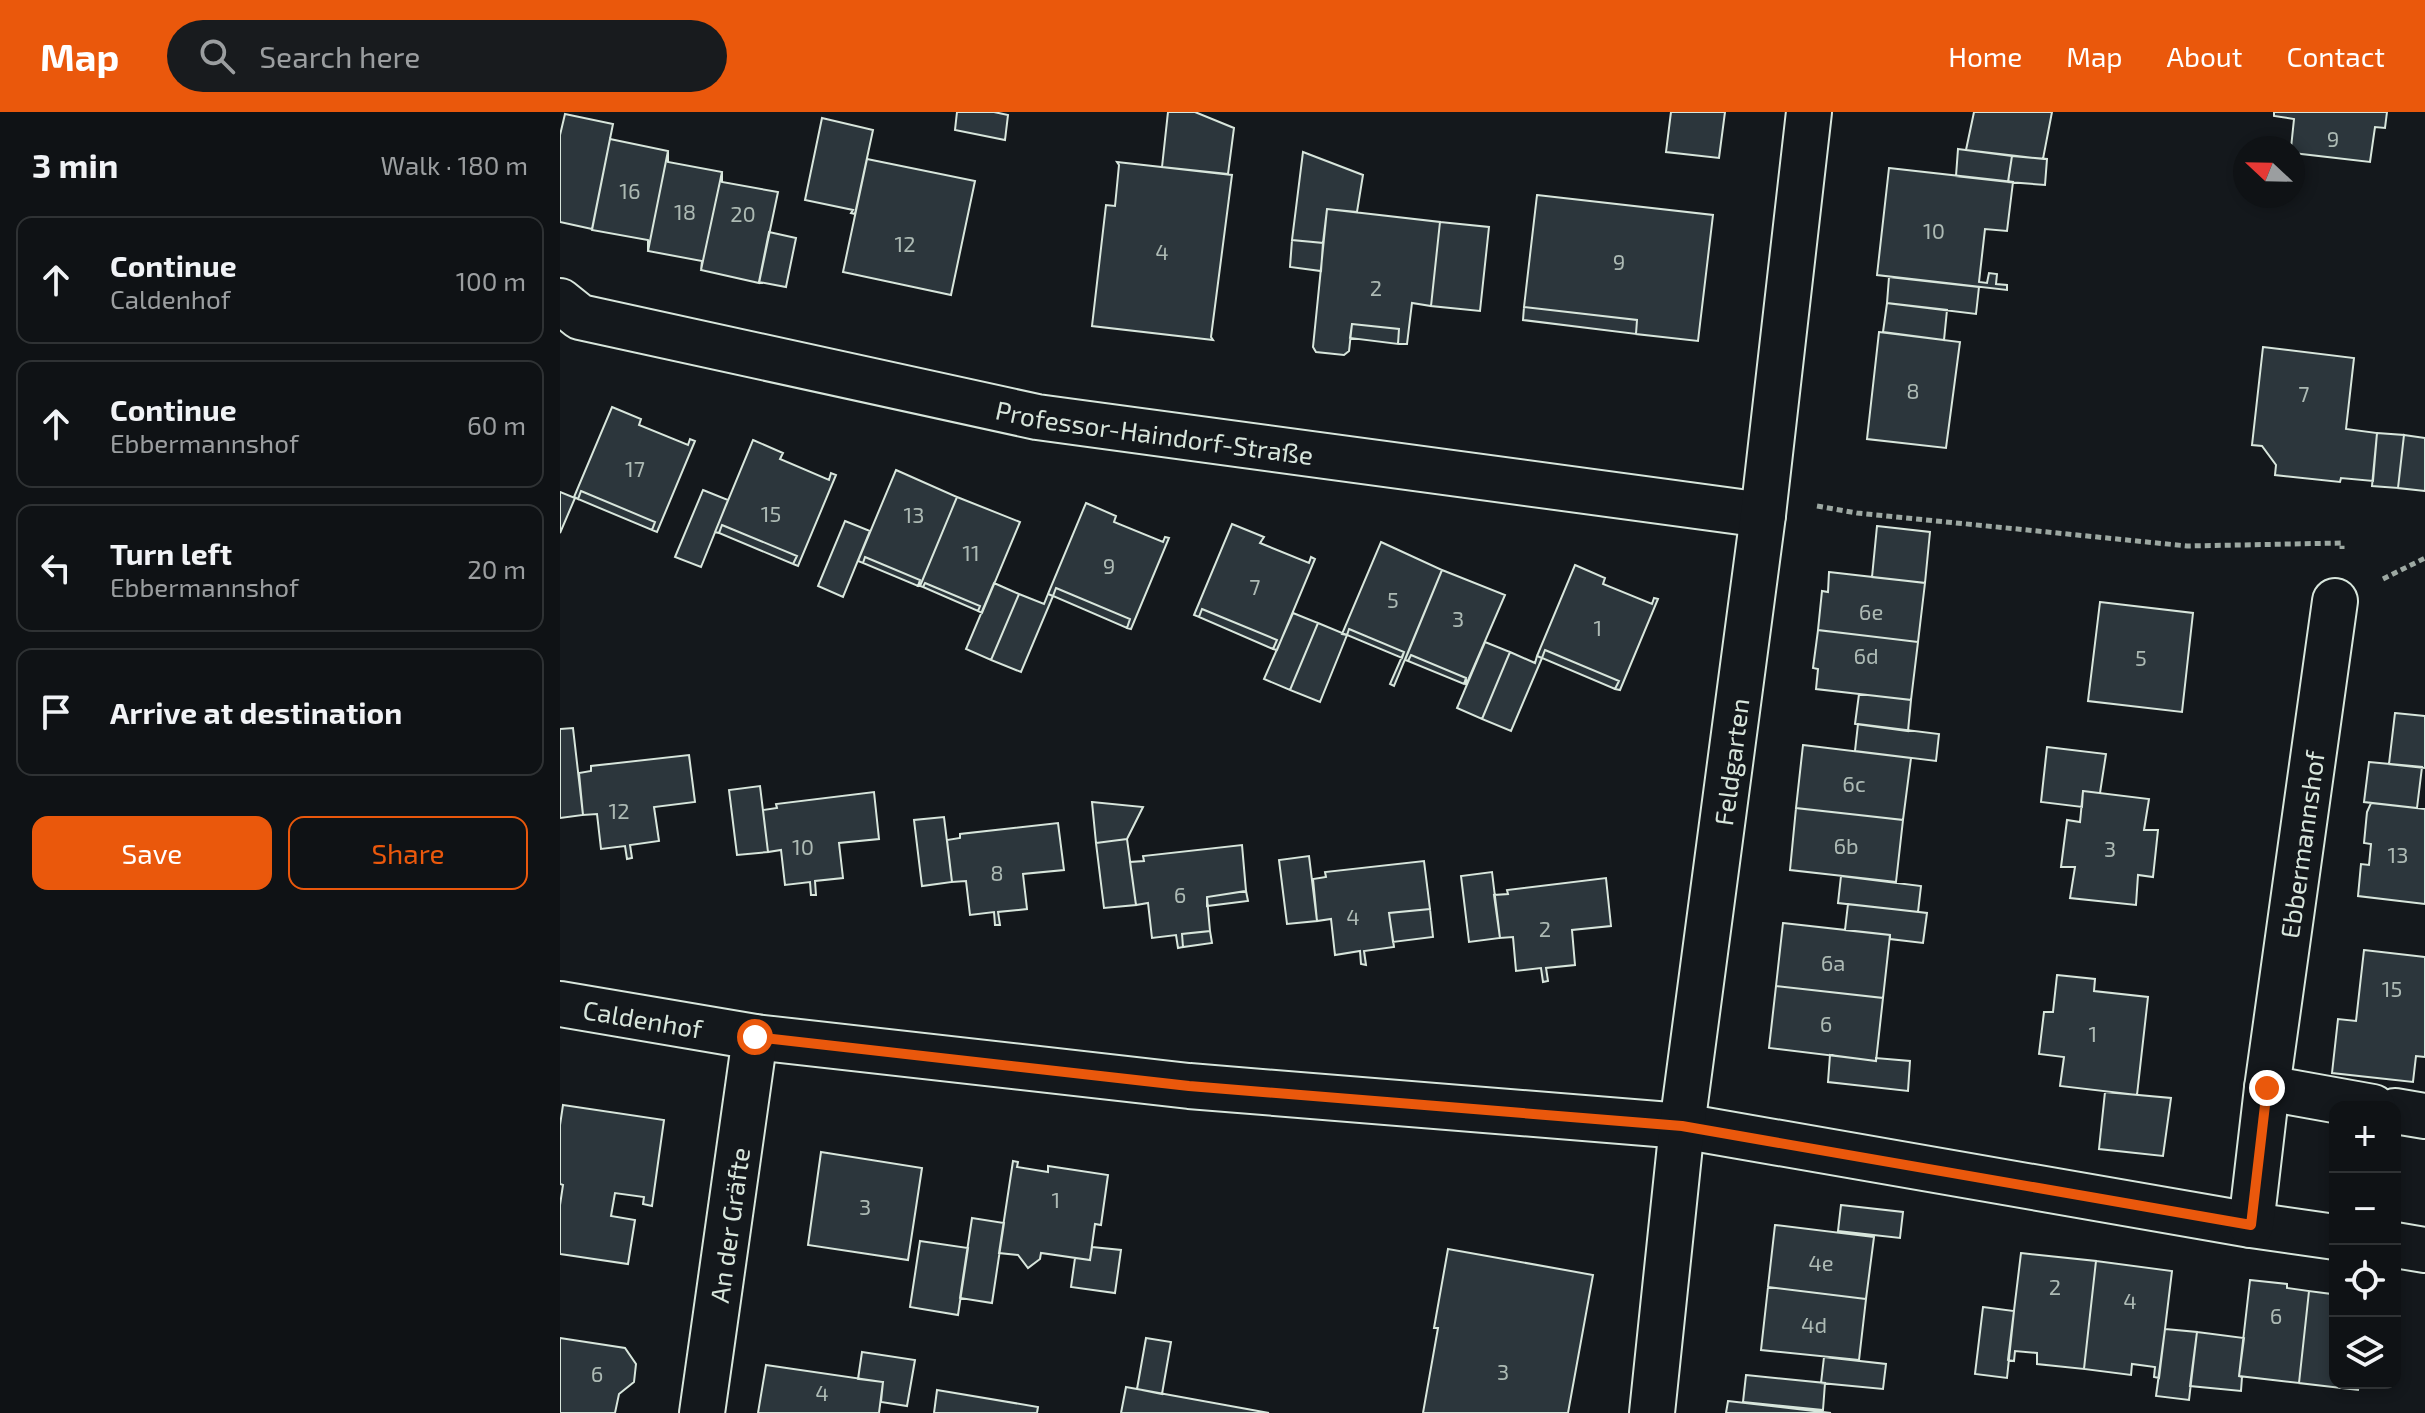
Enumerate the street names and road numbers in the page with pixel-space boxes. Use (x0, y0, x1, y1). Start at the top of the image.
street label: Professor-Haindorf-Straße (993, 393, 1315, 470)
street label: Feldgarten (1706, 696, 1754, 827)
street label: Ebbermannshof (2273, 748, 2330, 940)
street label: Caldenhof (581, 993, 706, 1044)
street label: An der Gräfte (702, 1145, 755, 1305)

